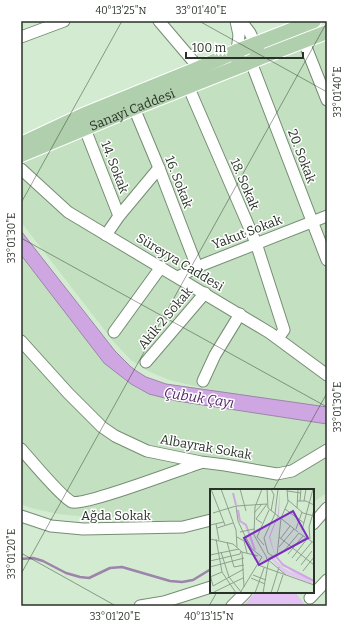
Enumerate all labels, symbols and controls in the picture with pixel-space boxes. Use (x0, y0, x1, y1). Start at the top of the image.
text: 40°13'25"N (96, 5, 147, 17)
text: 33°01'40"E (176, 5, 226, 17)
scale bar (186, 34, 303, 60)
text: 100 m (192, 41, 227, 55)
text: 33°01'40"E (332, 67, 344, 117)
street label: Sanayi Caddesi (87, 85, 177, 133)
street label: 20. Sokak (285, 127, 319, 186)
street label: 14. Sokak (98, 139, 132, 196)
street label: 16. Sokak (162, 154, 196, 211)
street label: 18. Sokak (227, 156, 263, 213)
street label: Yakut Sokak (210, 212, 285, 252)
text: 33°01'30"E (6, 213, 18, 263)
street label: Süreyya Caddesi (134, 230, 226, 294)
street label: Akik 2 Sokak (135, 283, 196, 352)
text: 33°01'30"E (332, 382, 344, 432)
water label: Çubuk Çayı (163, 384, 235, 412)
street label: Albayrak Sokak (159, 432, 254, 463)
inset map (210, 489, 314, 593)
street label: Ağda Sokak (81, 508, 152, 523)
text: 33°01'20"E (6, 529, 18, 579)
text: 33°01'20"E (90, 611, 140, 623)
text: 40°13'15"N (184, 611, 234, 623)

